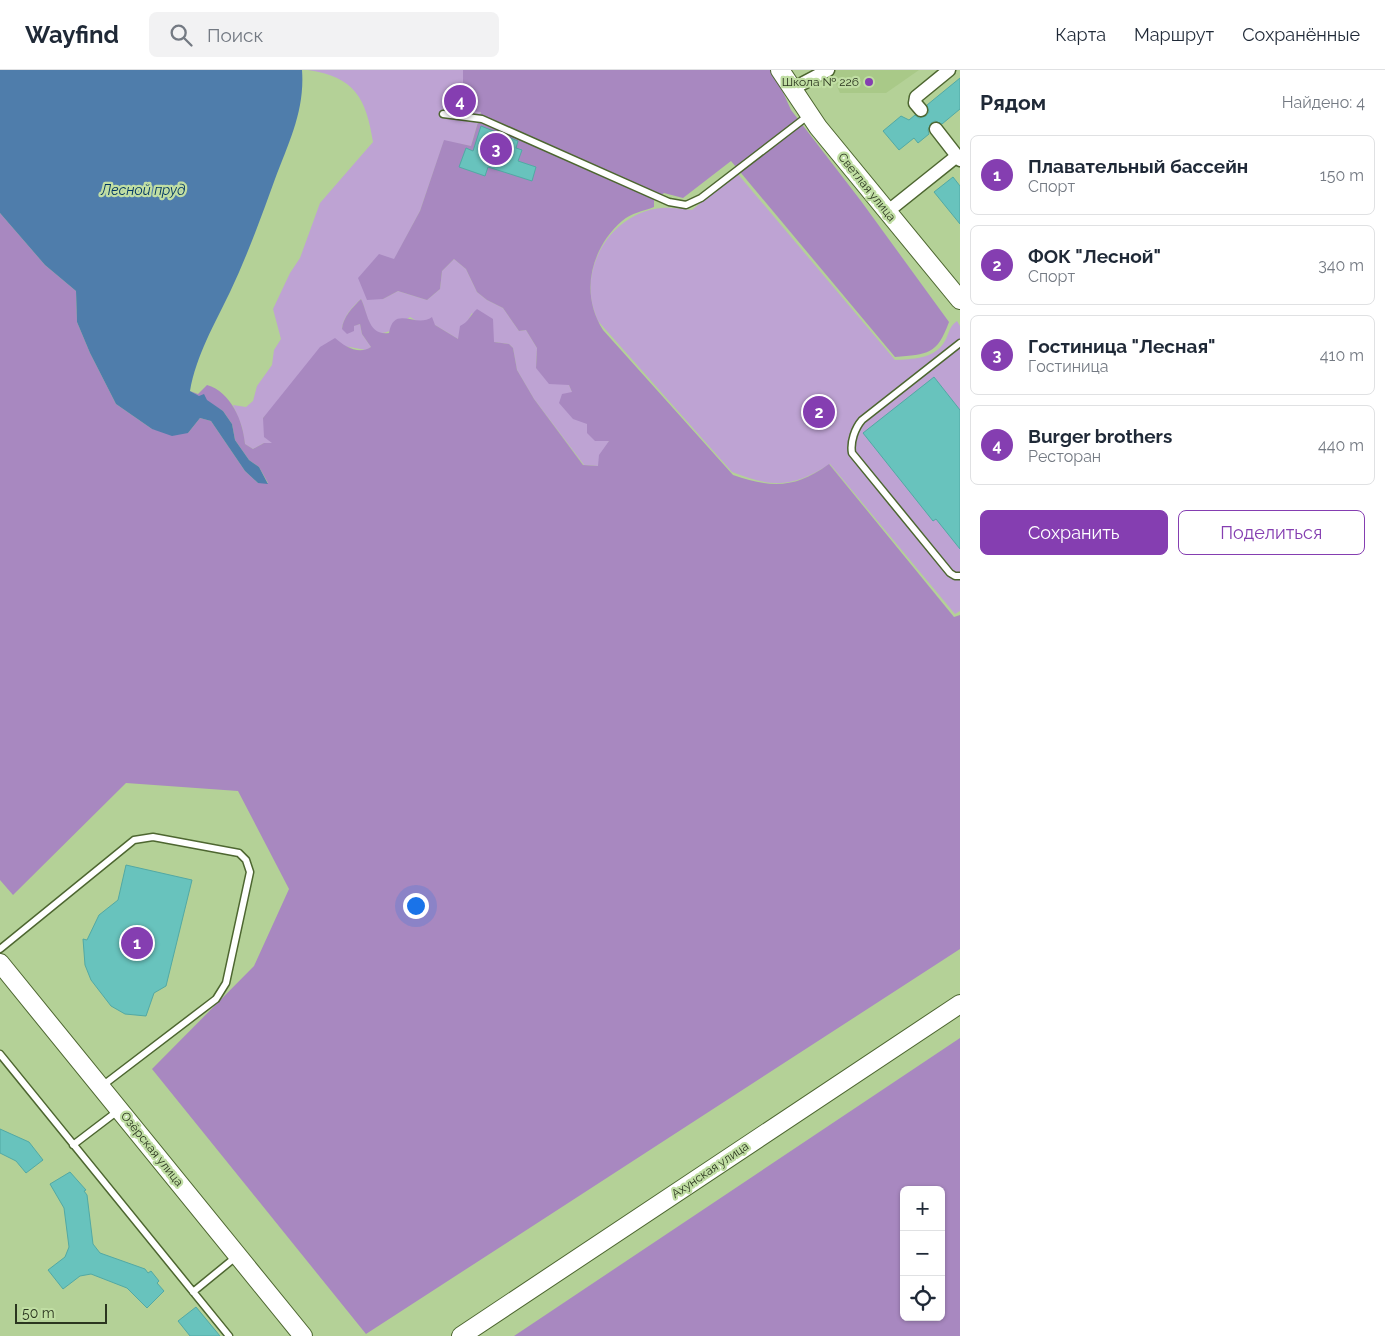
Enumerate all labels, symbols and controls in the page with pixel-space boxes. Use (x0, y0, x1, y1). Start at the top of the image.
search box (149, 12, 499, 57)
text: Wayfind (25, 20, 119, 49)
icon: search (167, 21, 195, 49)
text: Поиск (207, 24, 263, 46)
text: Карта (1055, 24, 1106, 45)
text: Маршрут (1134, 24, 1214, 45)
text: Сохранённые (1242, 24, 1360, 45)
place label: Школа № 226 (782, 75, 859, 89)
marker: Школа № 226 (863, 76, 875, 88)
pin: 4 (444, 82, 476, 120)
text: Рядом (980, 90, 1046, 115)
text: Найдено: 4 (1282, 93, 1365, 112)
pin: 3 (480, 130, 512, 168)
street label: Светлая улица (835, 150, 899, 224)
text: Плавательный бассейн (1028, 155, 1248, 177)
text: 1 (993, 166, 1001, 185)
text: 150 m (1320, 166, 1364, 185)
text: Спорт (1028, 177, 1075, 196)
water label: Лесной пруд (100, 182, 186, 198)
text: ФОК "Лесной" (1028, 245, 1161, 267)
text: 2 (992, 256, 1002, 275)
text: 340 m (1318, 256, 1364, 275)
text: Спорт (1028, 267, 1075, 286)
text: Гостиница "Лесная" (1028, 335, 1216, 357)
text: 3 (993, 346, 1001, 365)
text: 410 m (1320, 346, 1364, 365)
text: Гостиница (1028, 357, 1109, 376)
pin: 2 (803, 393, 835, 431)
text: Burger brothers (1028, 425, 1172, 447)
text: 4 (992, 436, 1002, 455)
text: 440 m (1318, 436, 1364, 455)
text: Ресторан (1028, 447, 1101, 466)
button: Сохранить (980, 510, 1168, 555)
button: Поделиться (1178, 510, 1365, 555)
your location (403, 893, 429, 919)
pin: 1 (121, 924, 153, 962)
street label: Озёрская улица (118, 1109, 186, 1189)
street label: Ахунская улица (669, 1139, 751, 1201)
map controls (900, 1186, 945, 1321)
button: + (900, 1186, 945, 1231)
button: − (900, 1231, 945, 1276)
button: locate (900, 1276, 945, 1321)
scale bar (15, 1301, 108, 1324)
text: 50 m (22, 1305, 55, 1321)

